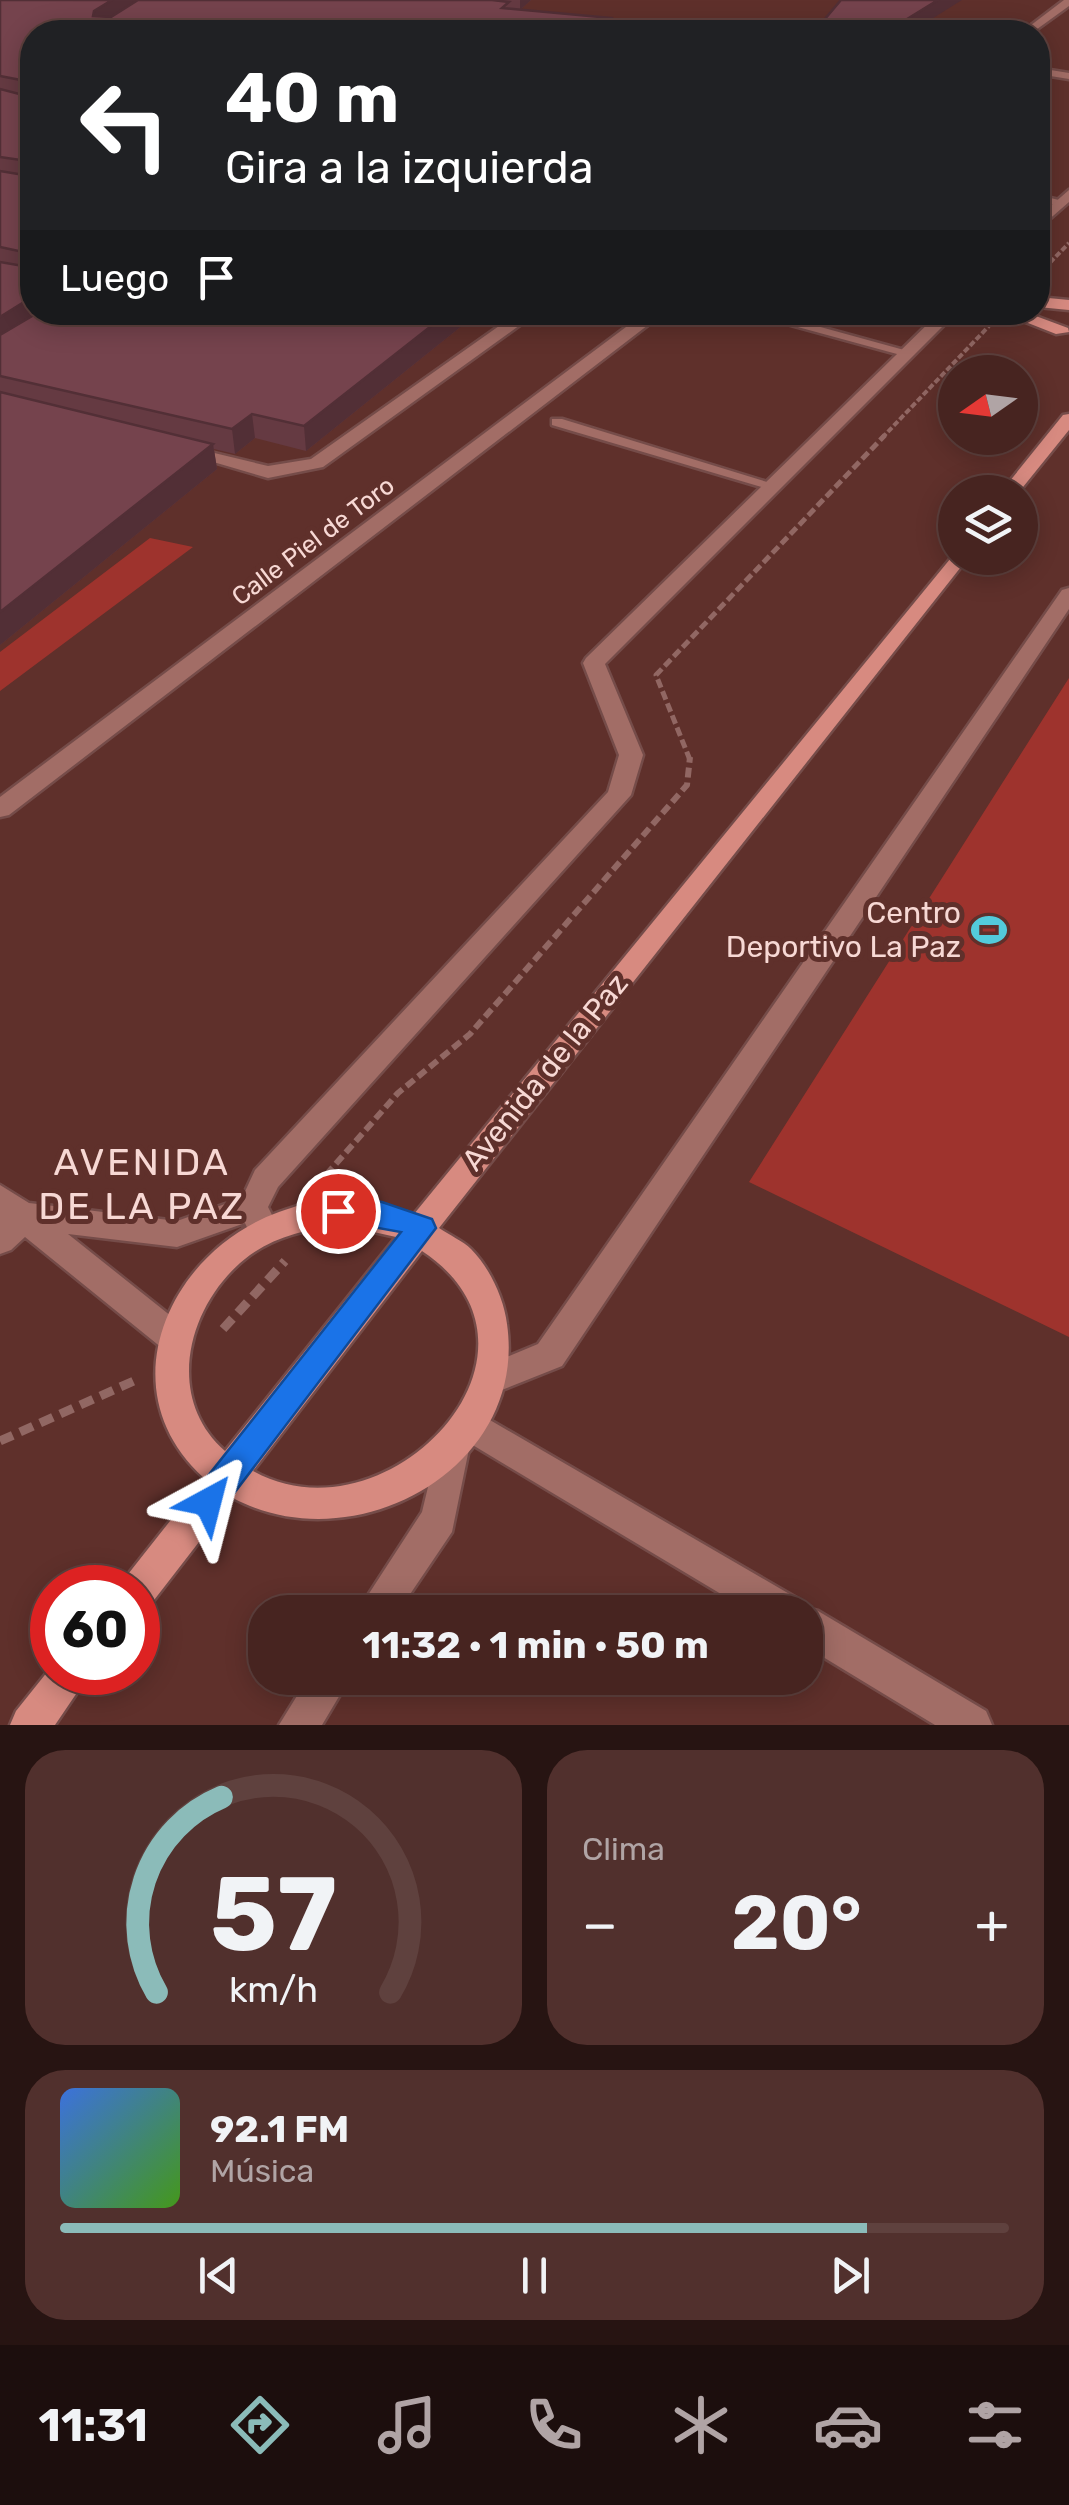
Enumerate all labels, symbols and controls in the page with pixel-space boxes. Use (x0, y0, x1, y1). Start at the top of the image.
text: 40 m (225, 57, 399, 140)
icon: left (60, 60, 190, 190)
text: Gira a la izquierda (225, 141, 594, 194)
icon: arrive (189, 250, 244, 305)
text: Luego (60, 255, 169, 301)
north arrow (938, 355, 1038, 455)
map controls (938, 355, 1038, 575)
street label: Calle Piel de Toro (226, 471, 400, 611)
button: layers (938, 475, 1038, 575)
place label: Centro Deportivo La Paz (726, 895, 961, 965)
sports icon: Centro Deportivo La Paz (970, 911, 1008, 949)
street label: Avenida de la Paz (454, 966, 636, 1178)
district label: AVENIDA DE LA PAZ (38, 1139, 246, 1229)
pin (296, 1169, 381, 1254)
icon: arrive (311, 1184, 366, 1239)
position arrow (156, 1450, 260, 1554)
speed limit sign: 60 (30, 1565, 160, 1695)
text: 11:32 · 1 min · 50 m (362, 1622, 709, 1668)
text: Clima (582, 1830, 665, 1868)
text: 57 (210, 1853, 337, 1976)
text: 20° (731, 1879, 862, 1968)
text: − (582, 1892, 618, 1957)
text: + (975, 1892, 1009, 1957)
text: km/h (229, 1969, 318, 2011)
text: 92.1 FM (210, 2106, 349, 2152)
text: Música (210, 2152, 314, 2190)
icon: previous (191, 2248, 246, 2303)
icon: pause (507, 2248, 562, 2303)
icon: next (823, 2248, 878, 2303)
icon: directions (225, 2390, 295, 2460)
icon: music (372, 2390, 442, 2460)
icon: phone (519, 2390, 589, 2460)
icon: climate (666, 2390, 736, 2460)
icon: car (813, 2390, 883, 2460)
icon: filters (960, 2390, 1030, 2460)
text: 11:31 (39, 2399, 148, 2452)

